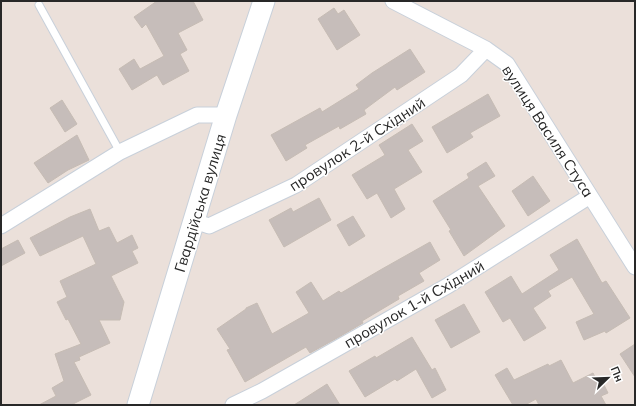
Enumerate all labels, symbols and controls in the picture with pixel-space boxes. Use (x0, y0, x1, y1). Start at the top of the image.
street label: вулиця Василя Стуса (498, 61, 598, 201)
street label: провулок 2-й Східний (285, 93, 429, 195)
street label: Гвардійська вулиця (170, 132, 230, 274)
street label: провулок 1-й Східний (341, 256, 487, 352)
north arrow (588, 358, 628, 398)
text: Пн (608, 364, 627, 384)

